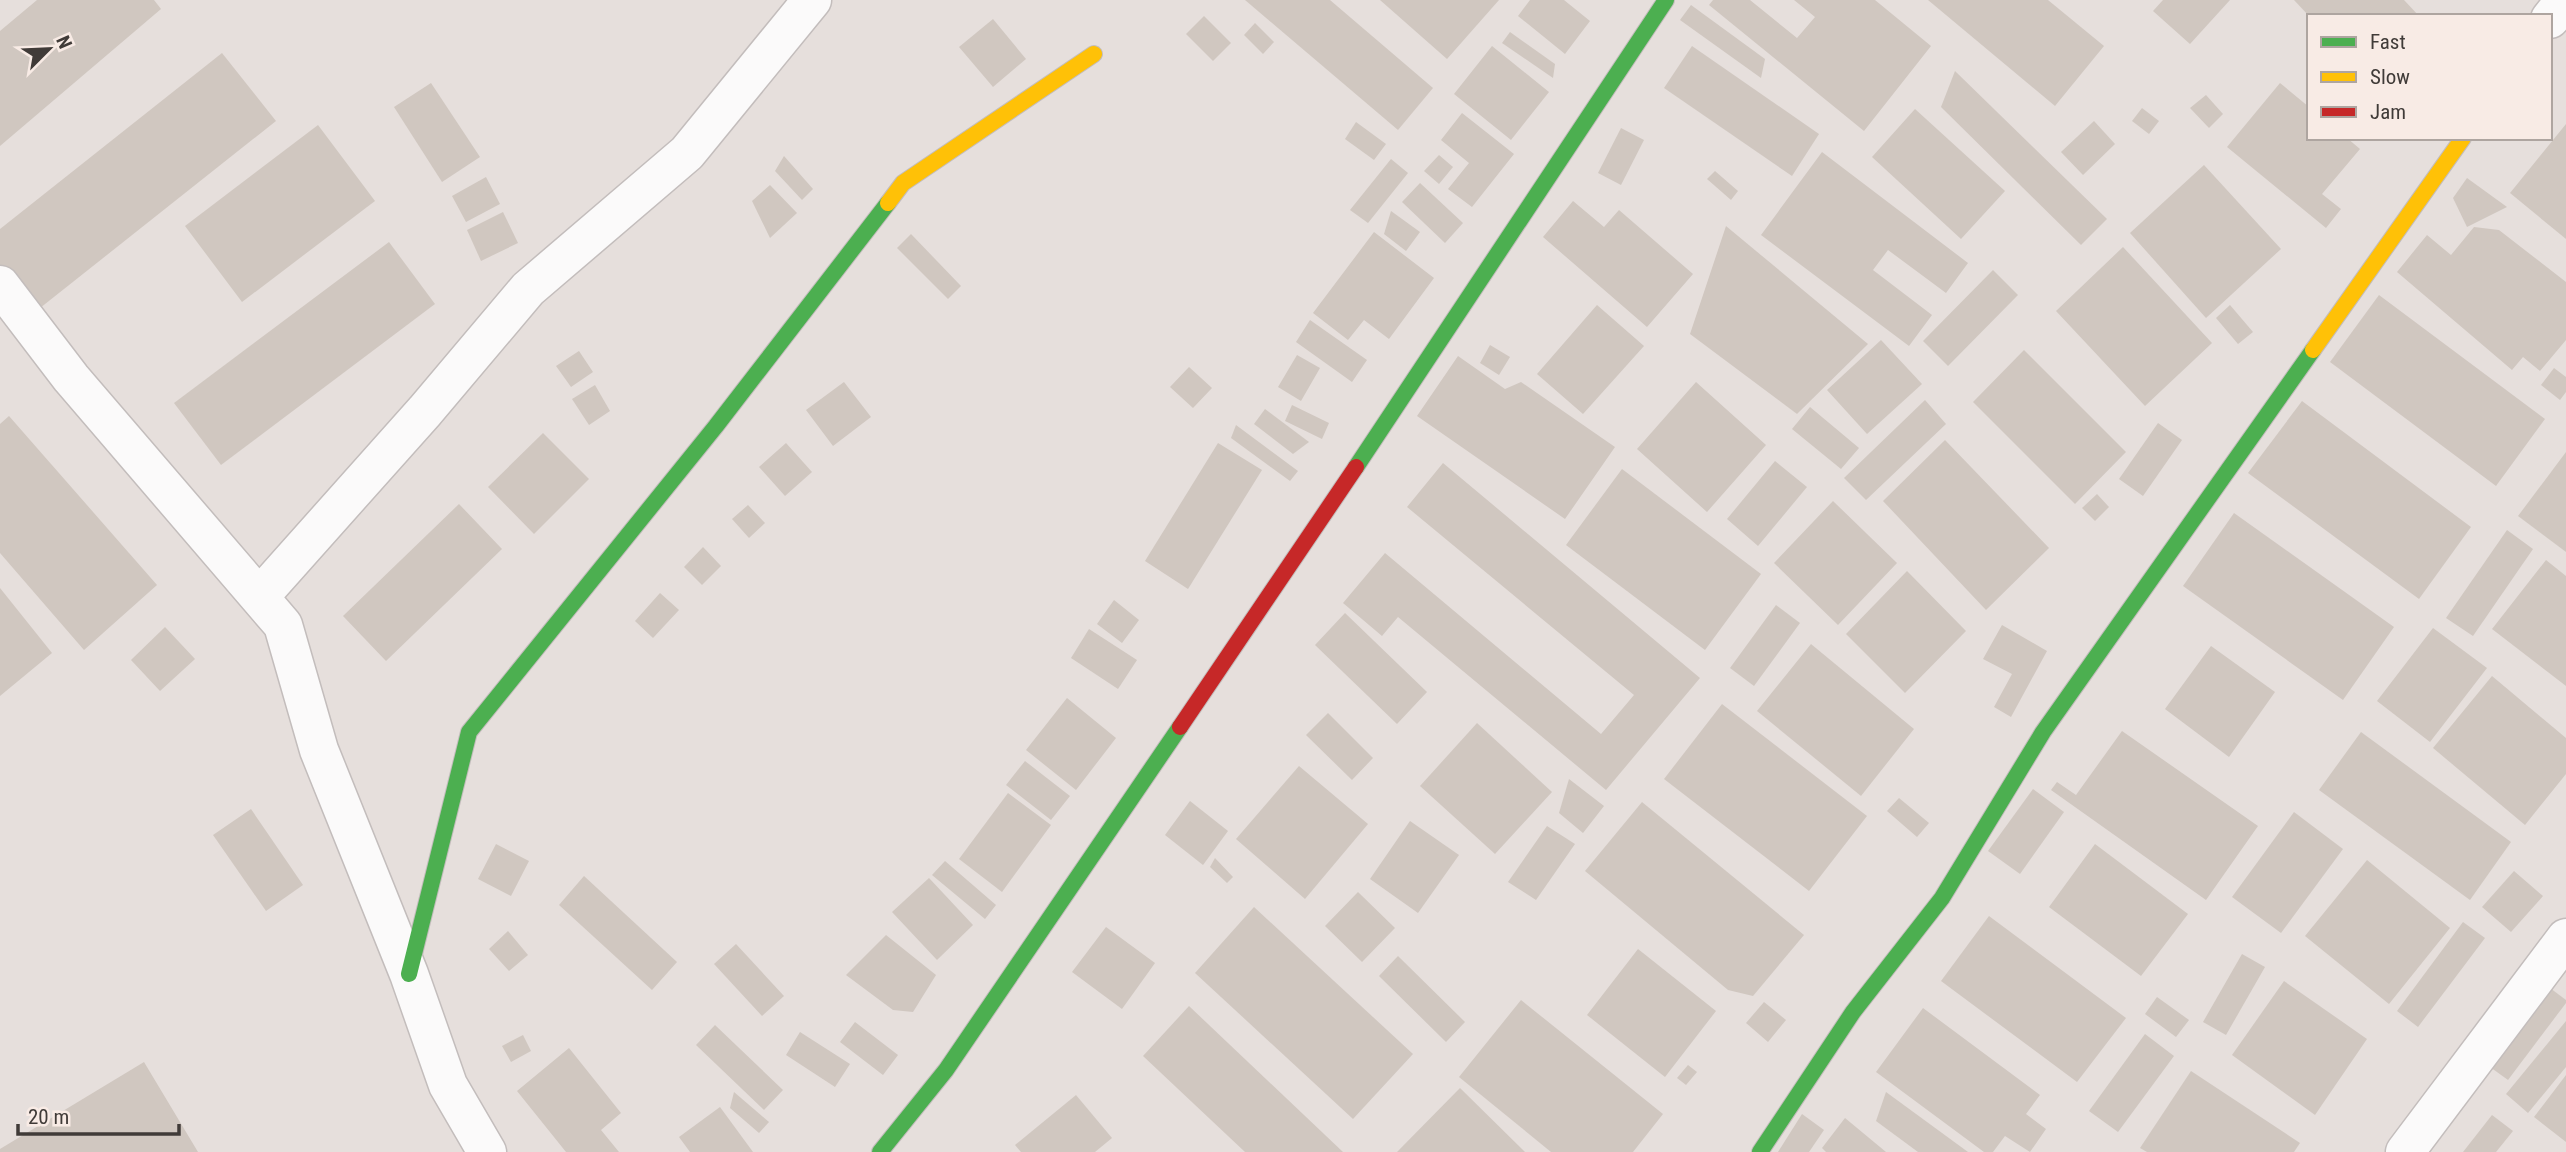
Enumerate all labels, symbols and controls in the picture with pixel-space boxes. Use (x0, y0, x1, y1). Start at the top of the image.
north arrow (14, 14, 84, 84)
legend (2307, 14, 2552, 140)
text: Fast (2370, 30, 2406, 54)
text: N (51, 32, 77, 52)
text: Slow (2370, 65, 2410, 89)
text: Jam (2370, 100, 2406, 124)
scale bar (18, 1092, 178, 1136)
text: 20 m (28, 1105, 69, 1129)

